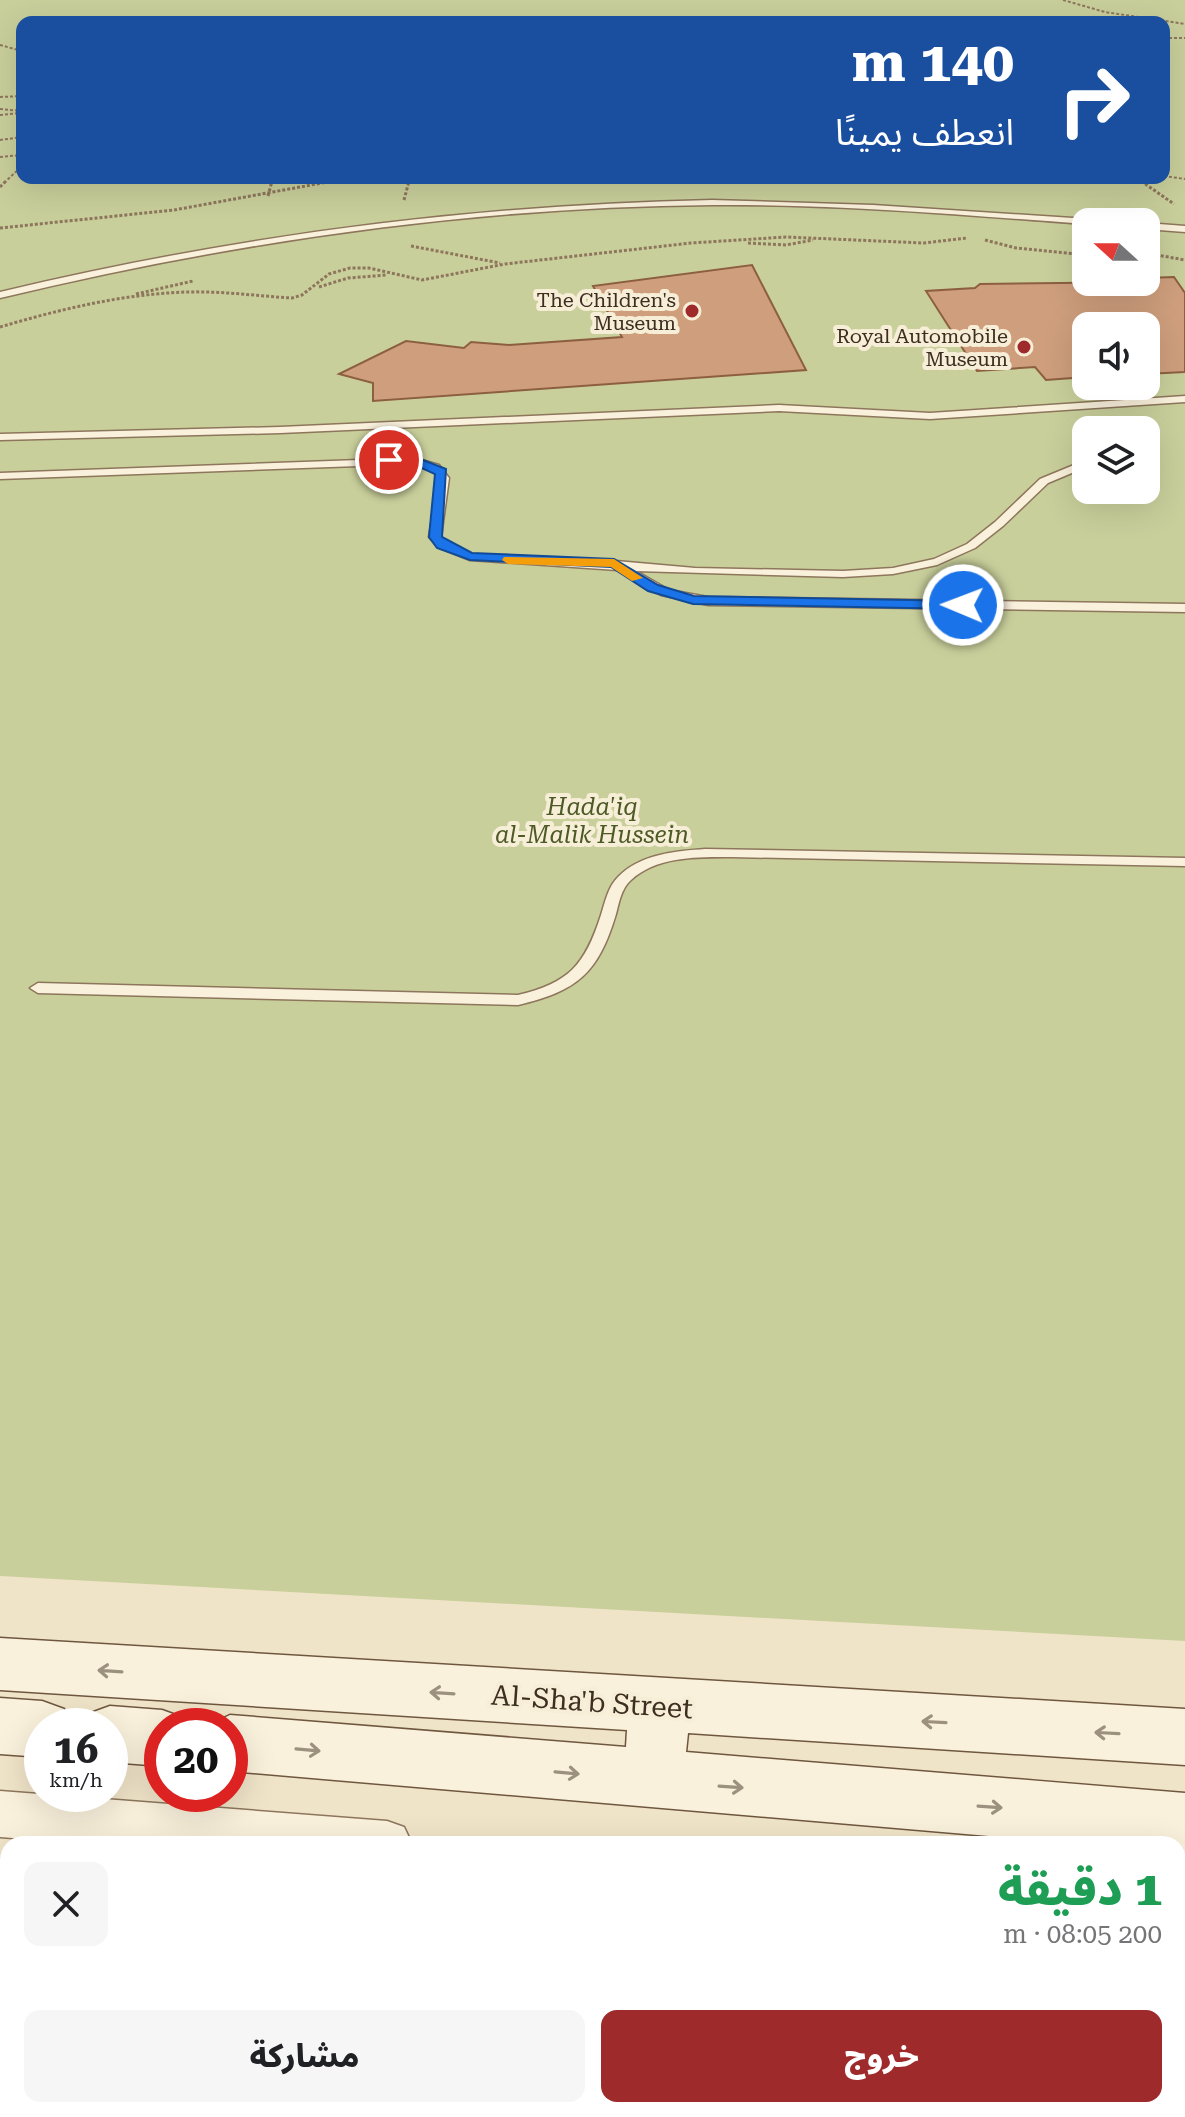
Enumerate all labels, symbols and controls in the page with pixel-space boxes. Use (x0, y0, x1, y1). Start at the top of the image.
text: 140 m (852, 29, 1014, 95)
icon: right (1042, 48, 1146, 152)
text: انعطف يمينًا (835, 112, 1014, 154)
north arrow (1072, 208, 1160, 296)
map controls (1072, 208, 1160, 504)
place label: The Children's Museum (537, 288, 676, 335)
marker: The Children's Museum (683, 302, 701, 320)
button: sound (1072, 312, 1160, 400)
place label: Royal Automobile Museum (836, 324, 1008, 371)
marker: Royal Automobile Museum (1015, 338, 1033, 356)
button: layers (1072, 416, 1160, 504)
pin (355, 426, 423, 494)
icon: arrive (367, 438, 411, 482)
position arrow (921, 563, 1005, 647)
park label: Hada'iq al-Malik Hussein (495, 793, 689, 849)
one-way arrow (97, 1664, 124, 1679)
street label: Al-Sha'b Street (490, 1678, 694, 1726)
one-way arrow (429, 1685, 456, 1700)
speed limit sign: 20 (144, 1708, 248, 1812)
one-way arrow (921, 1715, 948, 1730)
one-way arrow (1094, 1725, 1121, 1740)
text: 16 (54, 1726, 98, 1773)
one-way arrow (294, 1743, 321, 1758)
one-way arrow (553, 1766, 580, 1781)
text: km/h (49, 1768, 103, 1792)
one-way arrow (717, 1780, 744, 1795)
one-way arrow (976, 1800, 1003, 1815)
text: 1 دقيقة (998, 1861, 1162, 1917)
button: close (24, 1862, 108, 1946)
text: 200 m · 08:05 (1003, 1919, 1162, 1949)
button: مشاركة (24, 2010, 585, 2102)
button: خروج (601, 2010, 1162, 2102)

